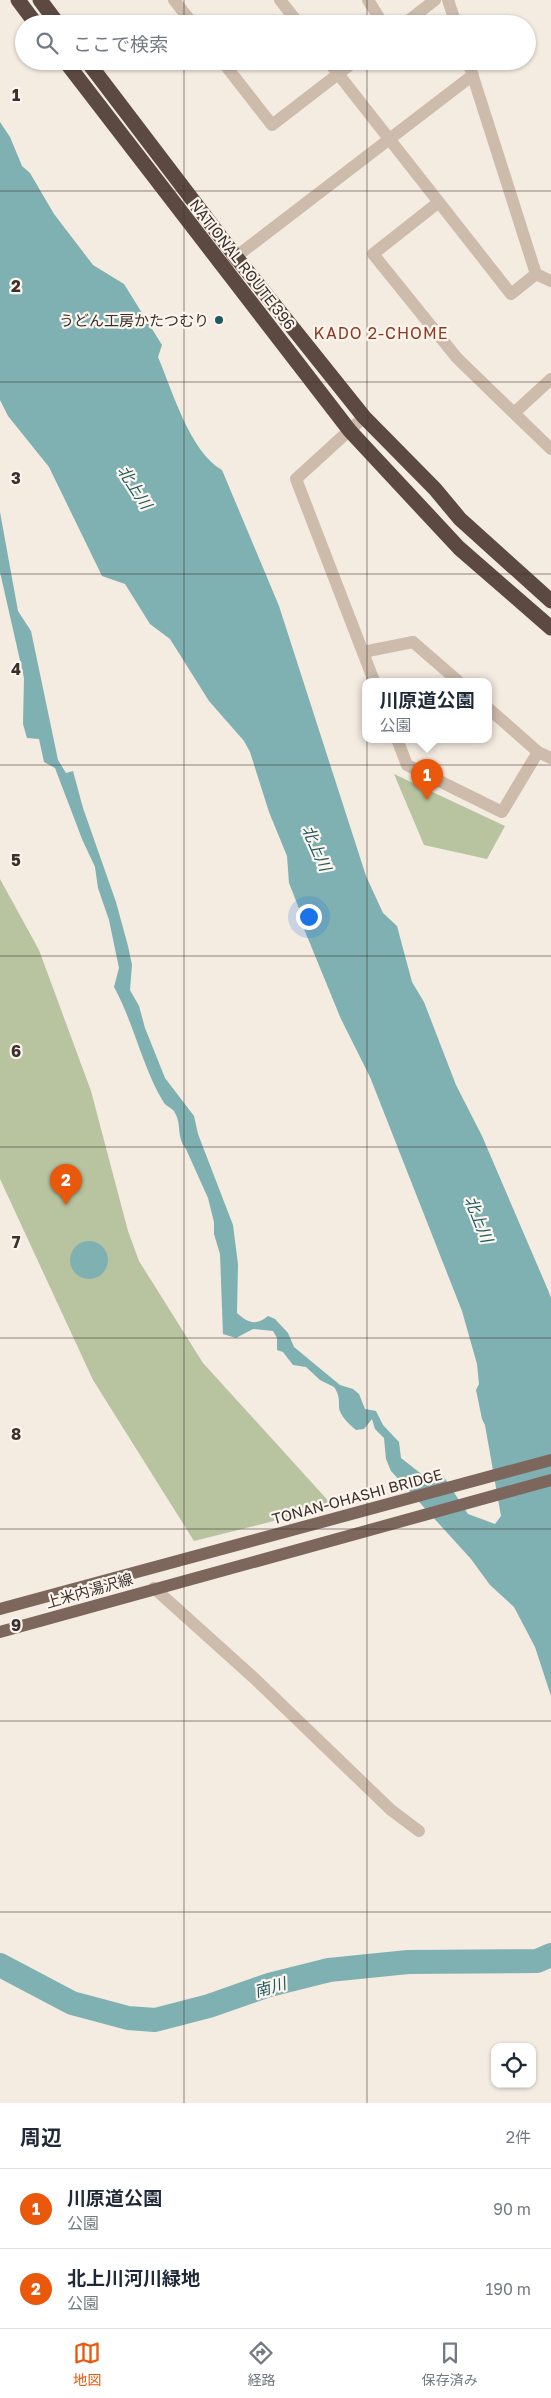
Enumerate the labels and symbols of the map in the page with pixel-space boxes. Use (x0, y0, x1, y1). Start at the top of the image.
text: 1 (12, 85, 20, 105)
street label: NATIONAL ROUTE 396 (187, 195, 299, 333)
text: 2 (11, 276, 21, 296)
place label: うどん工房かたつむり (59, 311, 209, 329)
marker: うどん工房かたつむり (213, 314, 225, 326)
district label: KADO 2-CHOME (314, 323, 448, 343)
water label: 北上川 (114, 461, 158, 514)
text: 3 (11, 468, 21, 488)
text: 4 (11, 659, 21, 679)
pin: 1 (411, 759, 443, 800)
water label: 北上川 (298, 822, 337, 876)
text: 5 (11, 850, 21, 870)
your location (296, 904, 322, 930)
text: 6 (11, 1041, 21, 1061)
pin: 2 (50, 1164, 82, 1205)
water label: 北上川 (461, 1193, 498, 1247)
text: 7 (12, 1232, 21, 1252)
text: 8 (11, 1424, 21, 1444)
street label: TONAN-OHASHI BRIDGE (270, 1465, 444, 1527)
street label: 上米内湯沢線 (43, 1569, 135, 1611)
text: 9 (11, 1615, 21, 1635)
water label: 南川 (252, 1972, 290, 2001)

